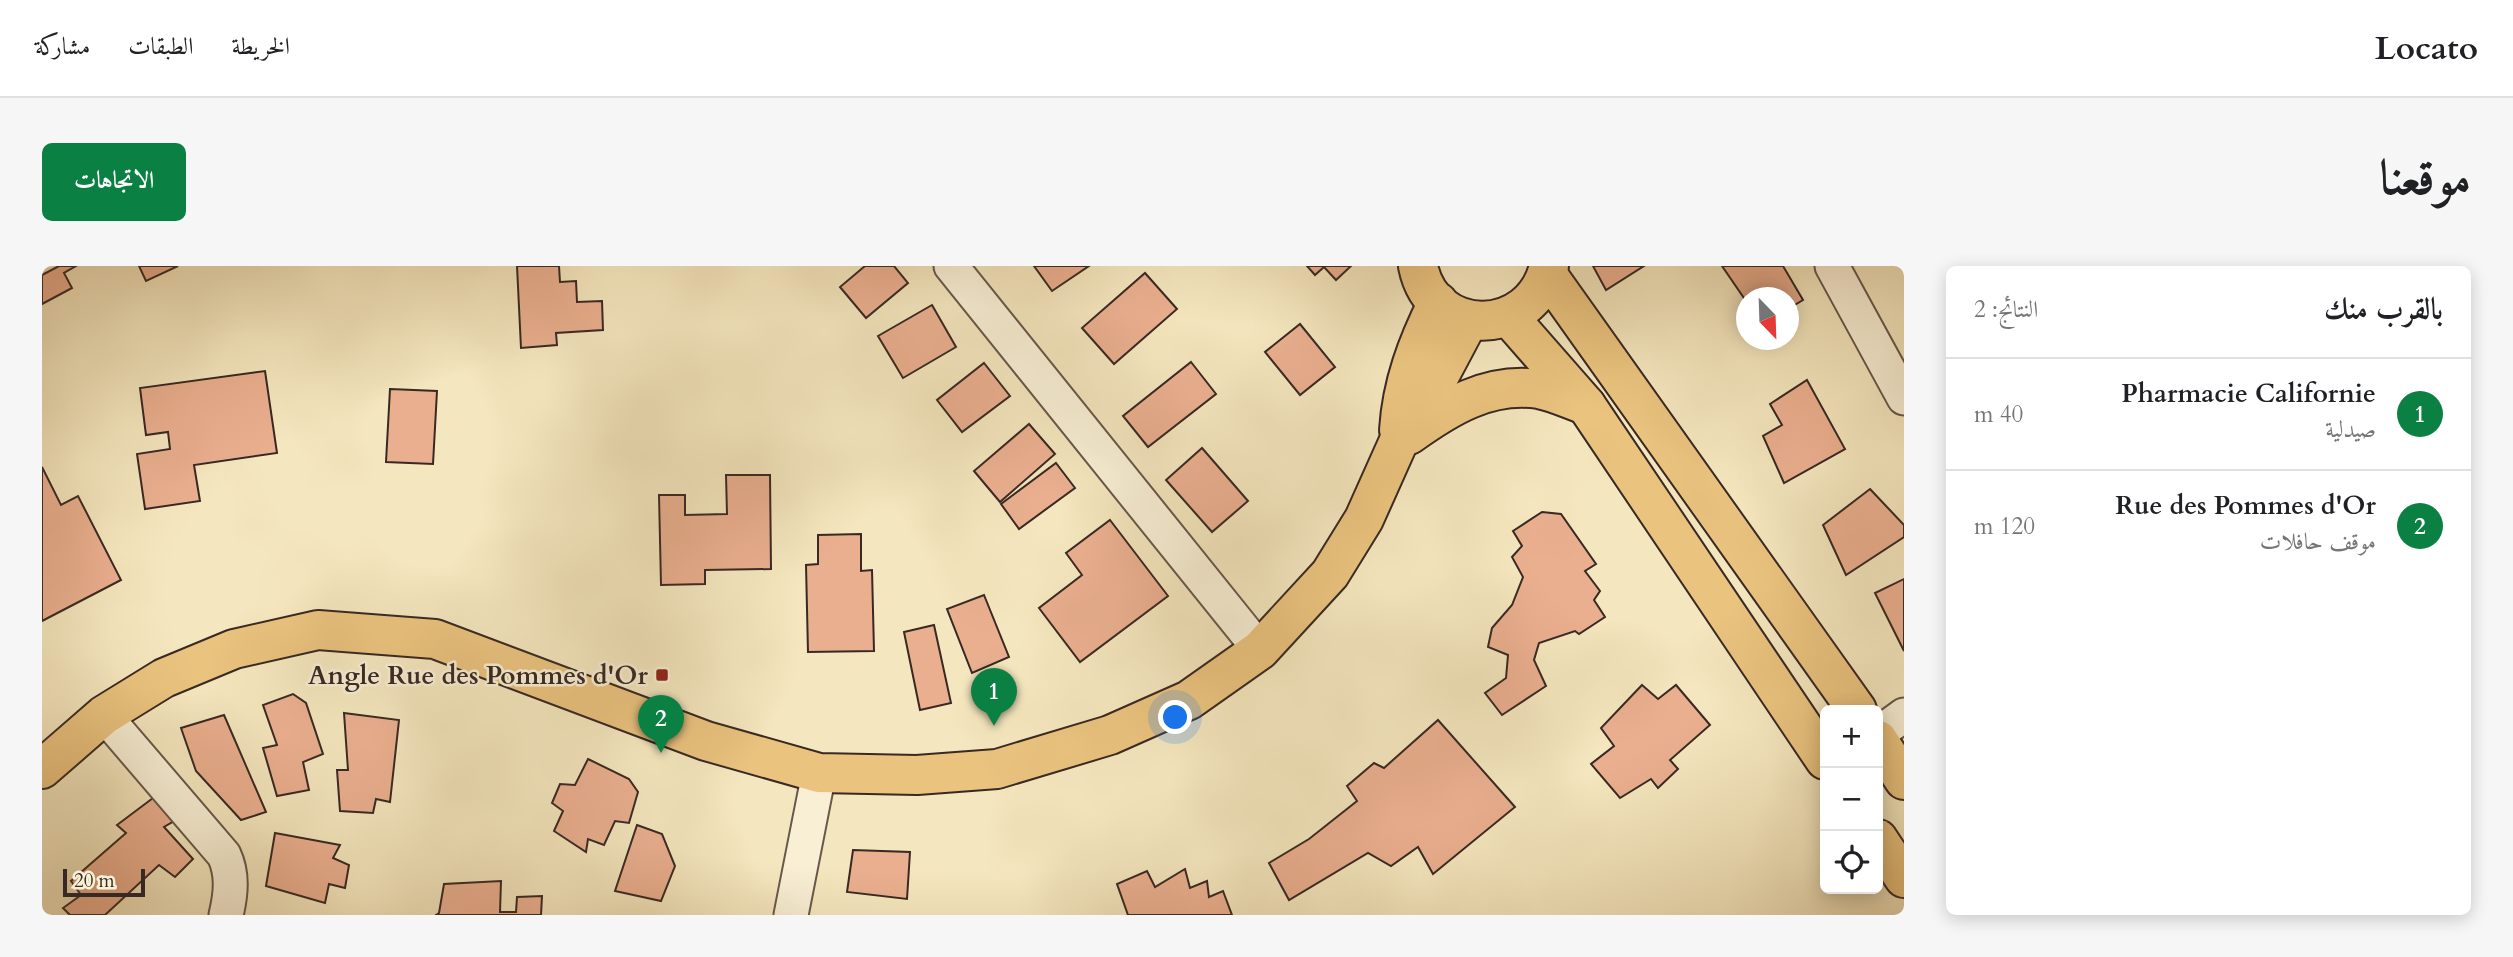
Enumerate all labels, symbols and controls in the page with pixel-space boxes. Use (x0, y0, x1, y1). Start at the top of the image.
text: Locato (2375, 26, 2478, 71)
text: مشاركة (35, 30, 90, 63)
text: الطبقات (128, 30, 194, 63)
text: الخريطة (232, 30, 290, 63)
button: الاتجاهات (42, 143, 186, 221)
text: موقعنا (2379, 145, 2471, 212)
north arrow (1736, 287, 1799, 350)
text: بالقرب منك (2324, 289, 2443, 330)
text: النتائج: 2 (1974, 294, 2038, 325)
text: Pharmacie Californie (2121, 376, 2376, 411)
text: 40 m (1974, 399, 2023, 430)
text: 1 (2414, 399, 2426, 430)
text: صيدلية (2325, 414, 2376, 445)
text: Rue des Pommes d'Or (2115, 488, 2376, 523)
text: 120 m (1974, 511, 2035, 542)
text: 2 (2414, 511, 2426, 542)
text: موقف حافلات (2260, 526, 2376, 557)
place label: Angle Rue des Pommes d'Or (308, 658, 649, 693)
marker: Angle Rue des Pommes d'Or (654, 667, 670, 683)
pin: 1 (971, 668, 1017, 726)
pin: 2 (638, 695, 684, 753)
your location (1158, 700, 1192, 734)
map controls (1820, 705, 1883, 894)
button: + (1820, 705, 1883, 768)
button: − (1820, 768, 1883, 831)
button: locate (1820, 831, 1883, 894)
scale bar (63, 866, 145, 898)
text: 20 m (74, 868, 115, 894)

